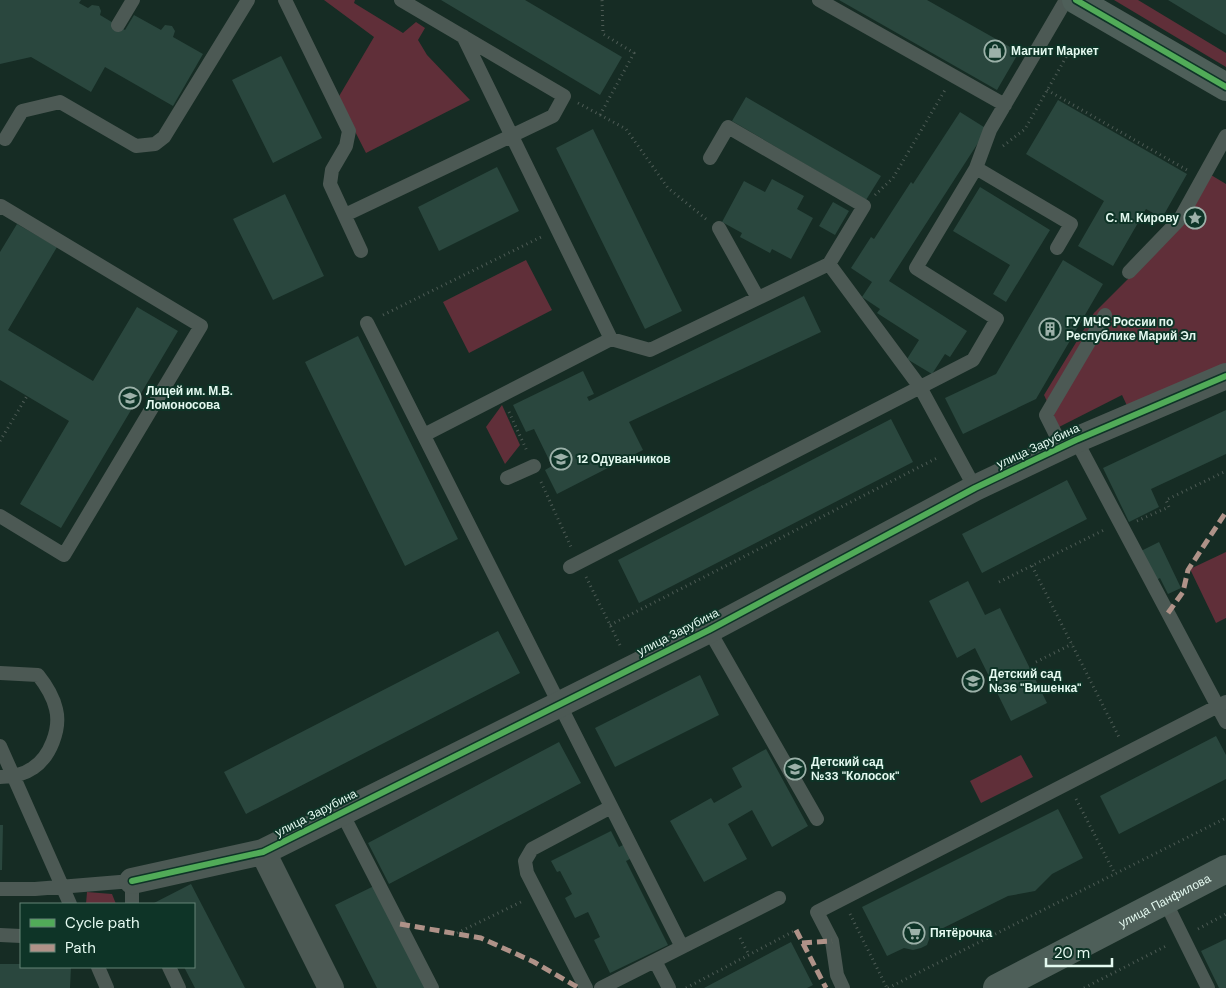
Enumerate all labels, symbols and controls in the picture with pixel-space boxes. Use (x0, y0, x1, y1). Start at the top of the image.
shop icon: Магнит Маркет (983, 39, 1007, 63)
place label: Магнит Маркет (1011, 43, 1099, 59)
place icon: С. М. Кирову (1183, 206, 1207, 230)
place label: С. М. Кирову (1106, 210, 1179, 226)
place label: ГУ МЧС России по Республике Марий Эл (1066, 314, 1196, 344)
building icon: ГУ МЧС России по Республике Марий Эл (1038, 317, 1062, 341)
place label: Лицей им. М.В. Ломоносова (146, 383, 233, 413)
school or university icon: Лицей им. М.В. Ломоносова (118, 386, 142, 410)
street label: улица Зарубина (994, 420, 1082, 472)
school or university icon: 12 Одуванчиков (549, 447, 573, 471)
place label: 12 Одуванчиков (577, 451, 671, 467)
street label: улица Зарубина (634, 604, 722, 659)
place label: Детский сад №36 "Вишенка" (989, 666, 1082, 696)
school or university icon: Детский сад №36 "Вишенка" (961, 669, 985, 693)
place label: Детский сад №33 "Колосок" (811, 754, 899, 784)
school or university icon: Детский сад №33 "Колосок" (783, 757, 807, 781)
street label: улица Зарубина (272, 785, 360, 840)
street label: улица Панфилова (1116, 870, 1214, 931)
legend (20, 903, 195, 968)
text: Cycle path (65, 913, 140, 933)
supermarket icon: Пятёрочка (902, 921, 926, 945)
place label: Пятёрочка (930, 925, 993, 941)
scale bar (1046, 936, 1112, 968)
text: Path (65, 938, 96, 958)
text: 20 m (1054, 943, 1090, 963)

